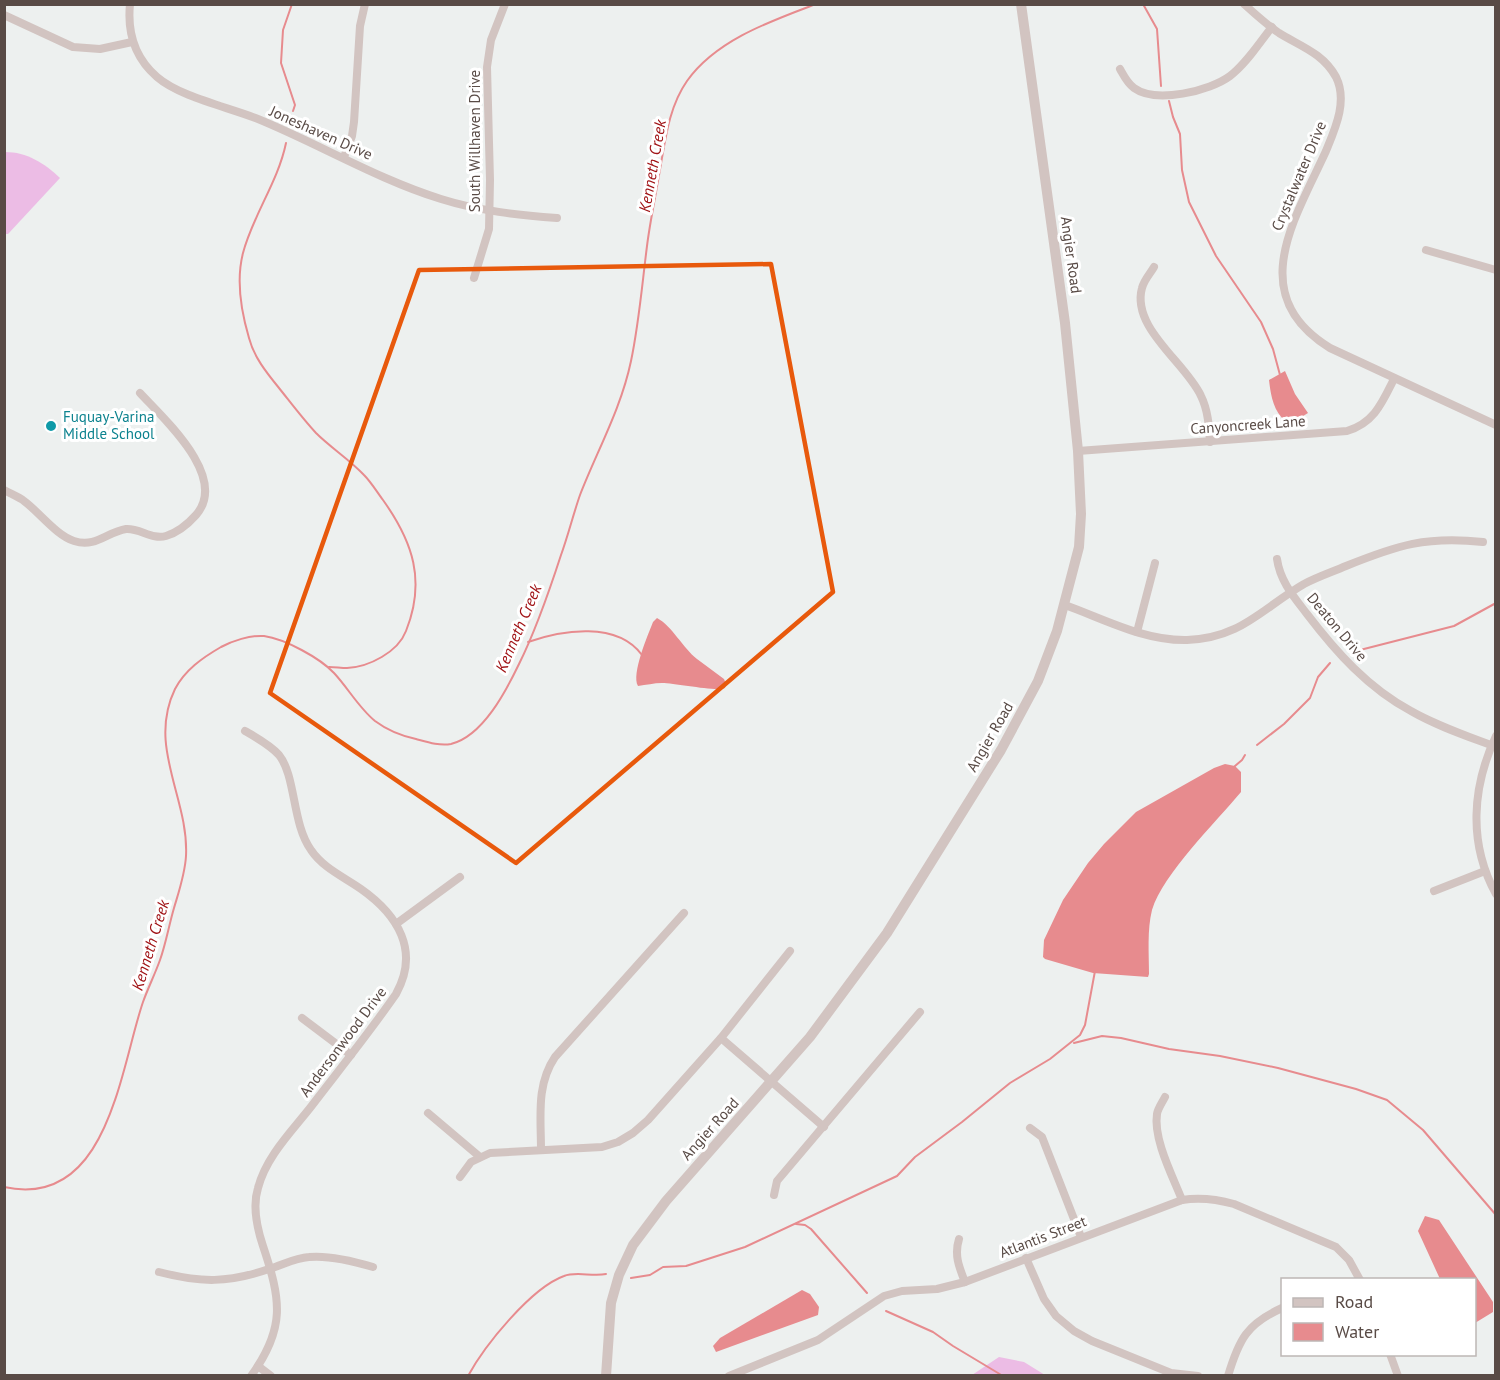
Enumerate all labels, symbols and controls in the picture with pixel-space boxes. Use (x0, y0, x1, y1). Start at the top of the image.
street label: South Willhaven Drive (465, 70, 484, 212)
street label: Joneshaven Drive (266, 101, 376, 164)
water label: Kenneth Creek (634, 117, 670, 214)
street label: Crystalwater Drive (1267, 118, 1330, 234)
street label: Angier Road (1057, 215, 1086, 295)
place label: Fuquay-Varina Middle School (63, 407, 155, 443)
street label: Canyoncreek Lane (1190, 411, 1306, 438)
marker: Fuquay-Varina Middle School (44, 419, 58, 433)
water label: Kenneth Creek (491, 580, 546, 675)
street label: Deaton Drive (1303, 589, 1372, 665)
street label: Angier Road (962, 698, 1017, 775)
water label: Kenneth Creek (127, 897, 173, 993)
street label: Andersonwood Drive (295, 983, 390, 1101)
street label: Angier Road (677, 1093, 743, 1164)
street label: Atlantis Street (997, 1211, 1089, 1262)
legend (1281, 1278, 1476, 1356)
text: Road (1335, 1290, 1373, 1313)
text: Water (1335, 1320, 1379, 1343)

